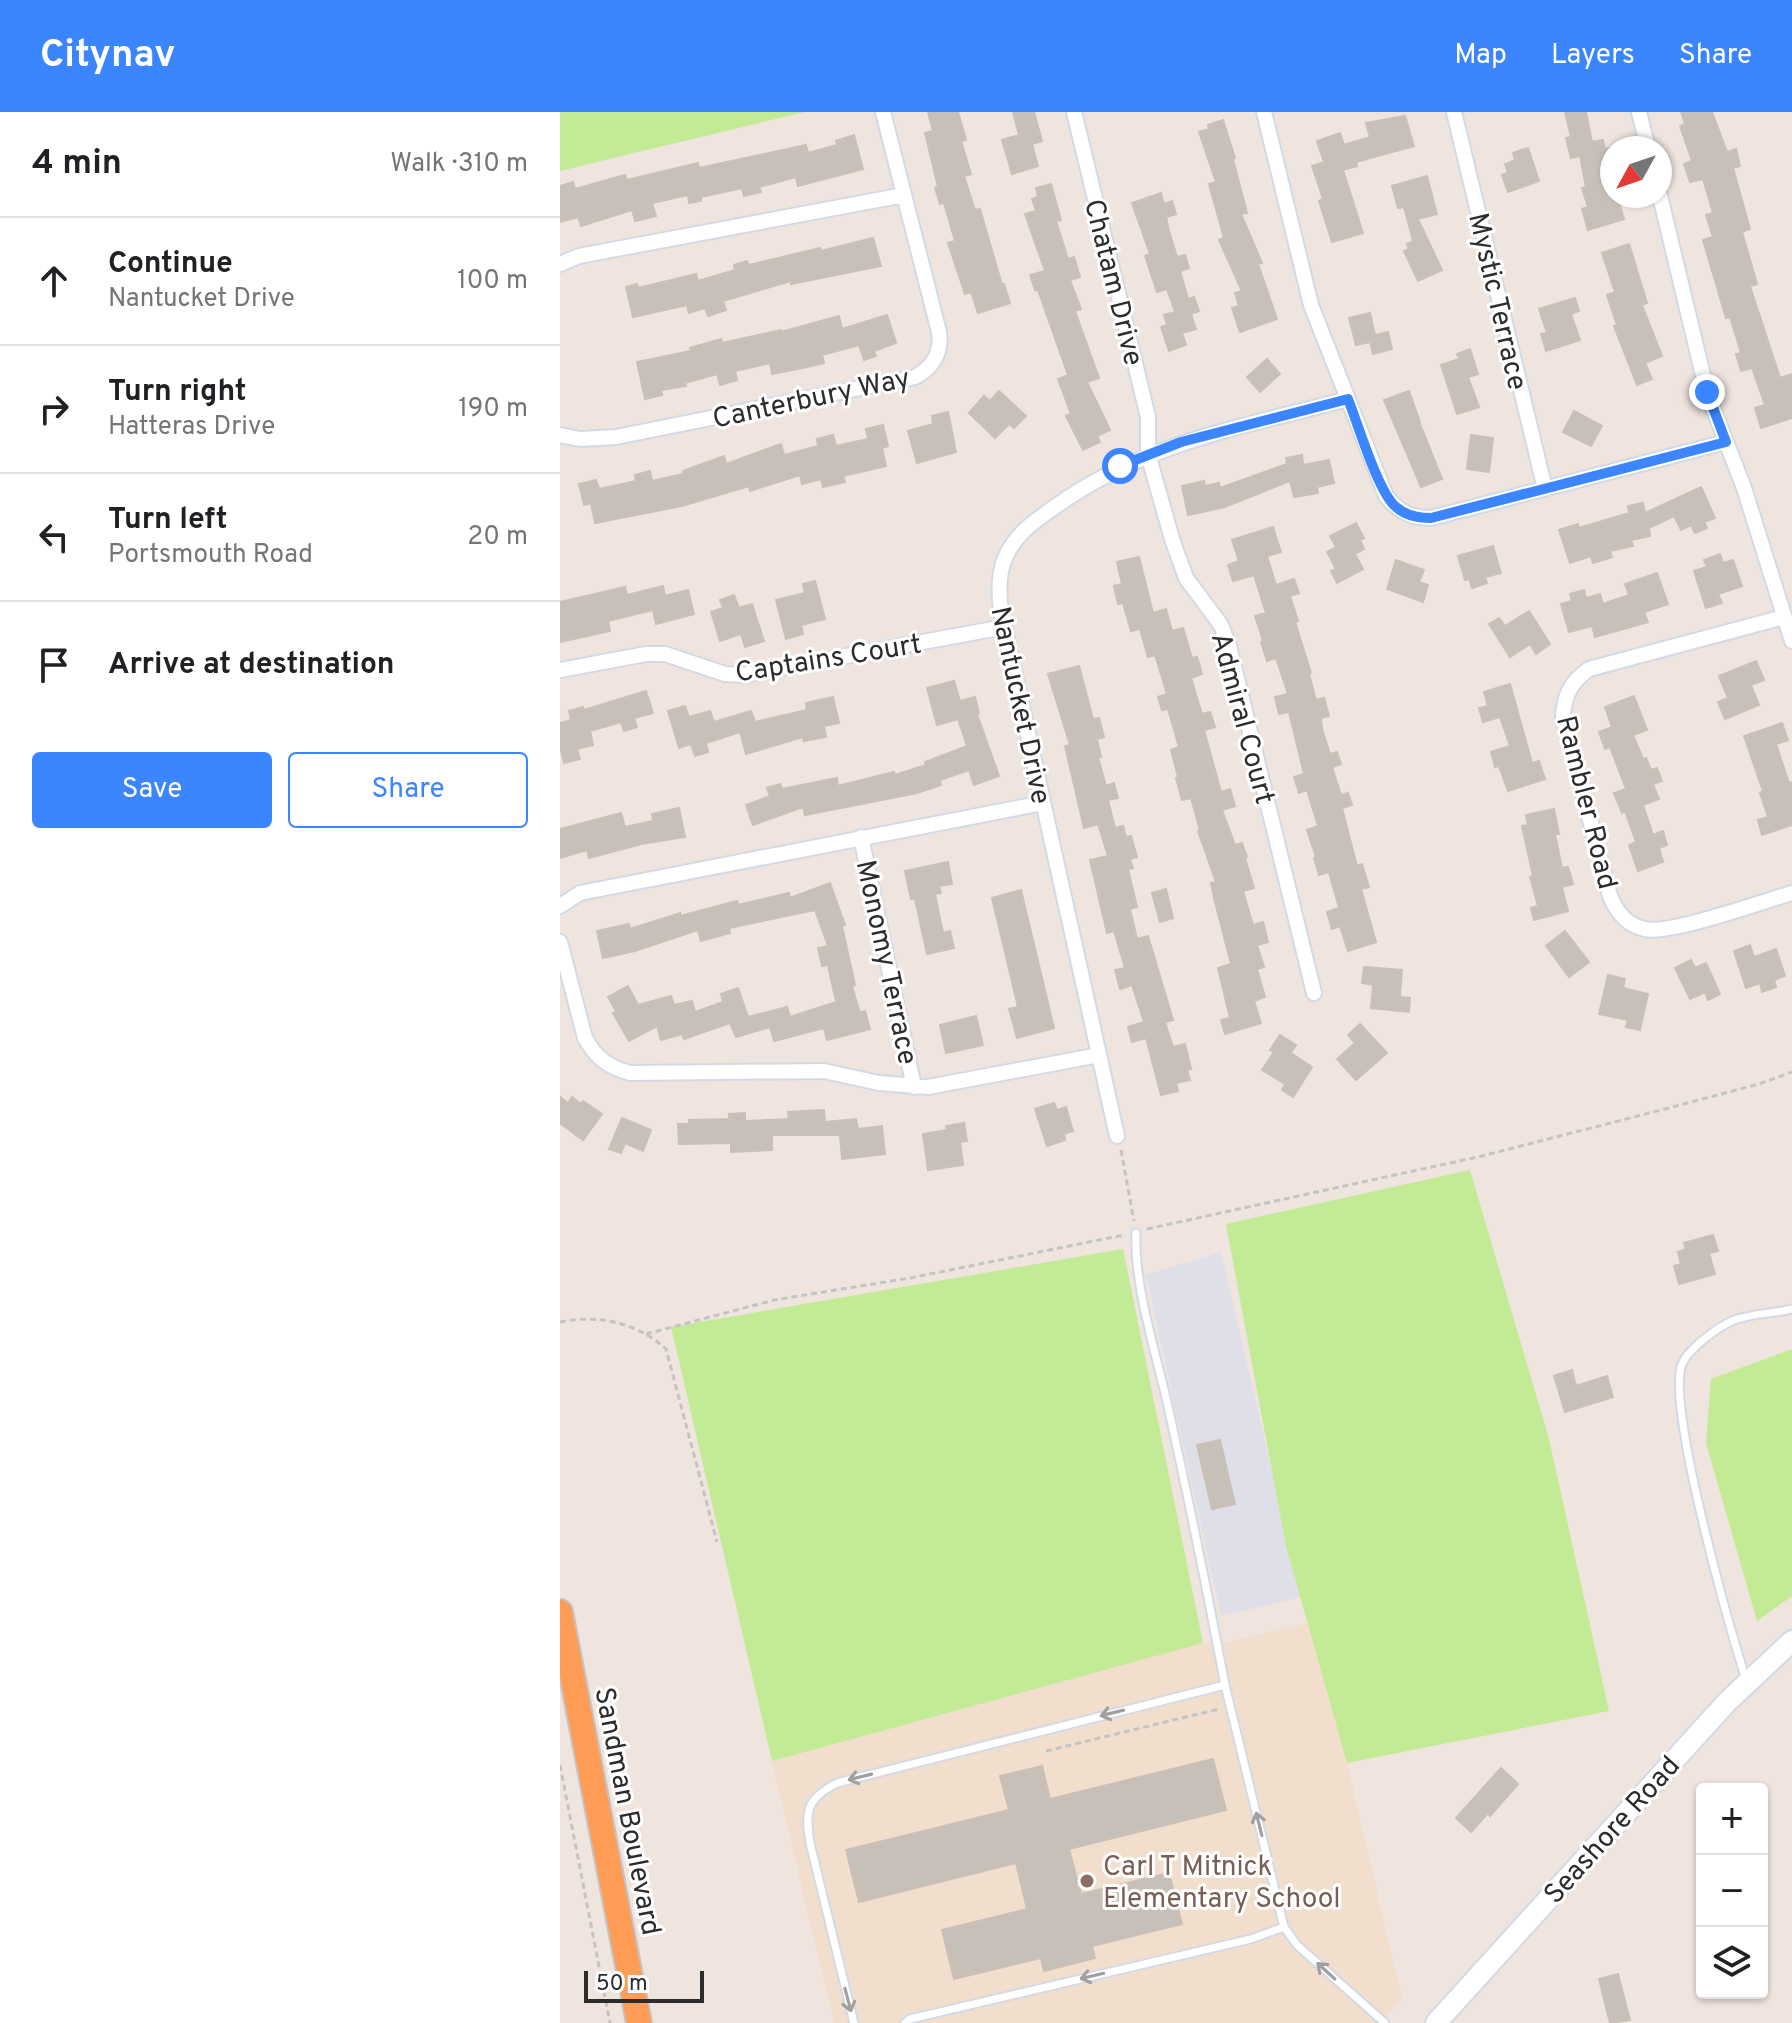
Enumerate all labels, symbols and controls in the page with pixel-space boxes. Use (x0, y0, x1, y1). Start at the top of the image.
text: Citynav (40, 32, 176, 81)
text: Map (1454, 38, 1507, 74)
text: Layers (1551, 38, 1635, 74)
text: Share (1679, 38, 1752, 74)
north arrow (1600, 136, 1672, 208)
text: 4 min (32, 143, 122, 186)
text: Walk · 310 m (390, 148, 528, 181)
street label: Chatam Drive (1074, 196, 1150, 370)
street label: Mystic Terrace (1458, 209, 1534, 394)
text: Continue (108, 246, 233, 283)
icon: ahead (32, 259, 76, 303)
text: 100 m (457, 265, 528, 298)
text: Nantucket Drive (108, 283, 295, 316)
street label: Canterbury Way (710, 361, 914, 438)
text: Turn right (108, 374, 246, 411)
route end (1689, 374, 1725, 410)
icon: right (32, 387, 76, 431)
text: 190 m (458, 393, 528, 426)
text: Hatteras Drive (108, 411, 275, 444)
route start (1102, 448, 1138, 484)
text: Turn left (108, 502, 228, 539)
icon: left (32, 515, 76, 559)
text: 20 m (467, 521, 528, 554)
text: Portsmouth Road (108, 539, 313, 572)
street label: Nantucket Drive (981, 603, 1058, 808)
street label: Captains Court (733, 627, 924, 692)
street label: Admiral Court (1201, 629, 1281, 808)
icon: arrive (32, 643, 76, 687)
text: Arrive at destination (108, 647, 394, 684)
street label: Rambler Road (1546, 712, 1624, 893)
button: Save (32, 752, 272, 828)
button: Share (288, 752, 528, 828)
street label: Monomy Terrace (846, 857, 924, 1068)
street label: Sandman Boulevard (584, 1685, 668, 1939)
one-way arrow (1099, 1706, 1125, 1721)
street label: Seashore Road (1537, 1749, 1689, 1913)
one-way arrow (848, 1771, 873, 1786)
map controls (1696, 1783, 1768, 1999)
button: + (1696, 1783, 1768, 1855)
one-way arrow (1250, 1812, 1265, 1837)
place label: Carl T Mitnick Elementary School (1103, 1850, 1341, 1918)
button: − (1696, 1855, 1768, 1927)
marker: Carl T Mitnick Elementary School (1078, 1872, 1096, 1890)
button: layers (1696, 1927, 1768, 1999)
one-way arrow (1317, 1963, 1337, 1981)
scale bar (584, 1967, 704, 2003)
one-way arrow (1080, 1970, 1105, 1985)
text: 50 m (596, 1971, 648, 1998)
one-way arrow (842, 1987, 857, 2012)

